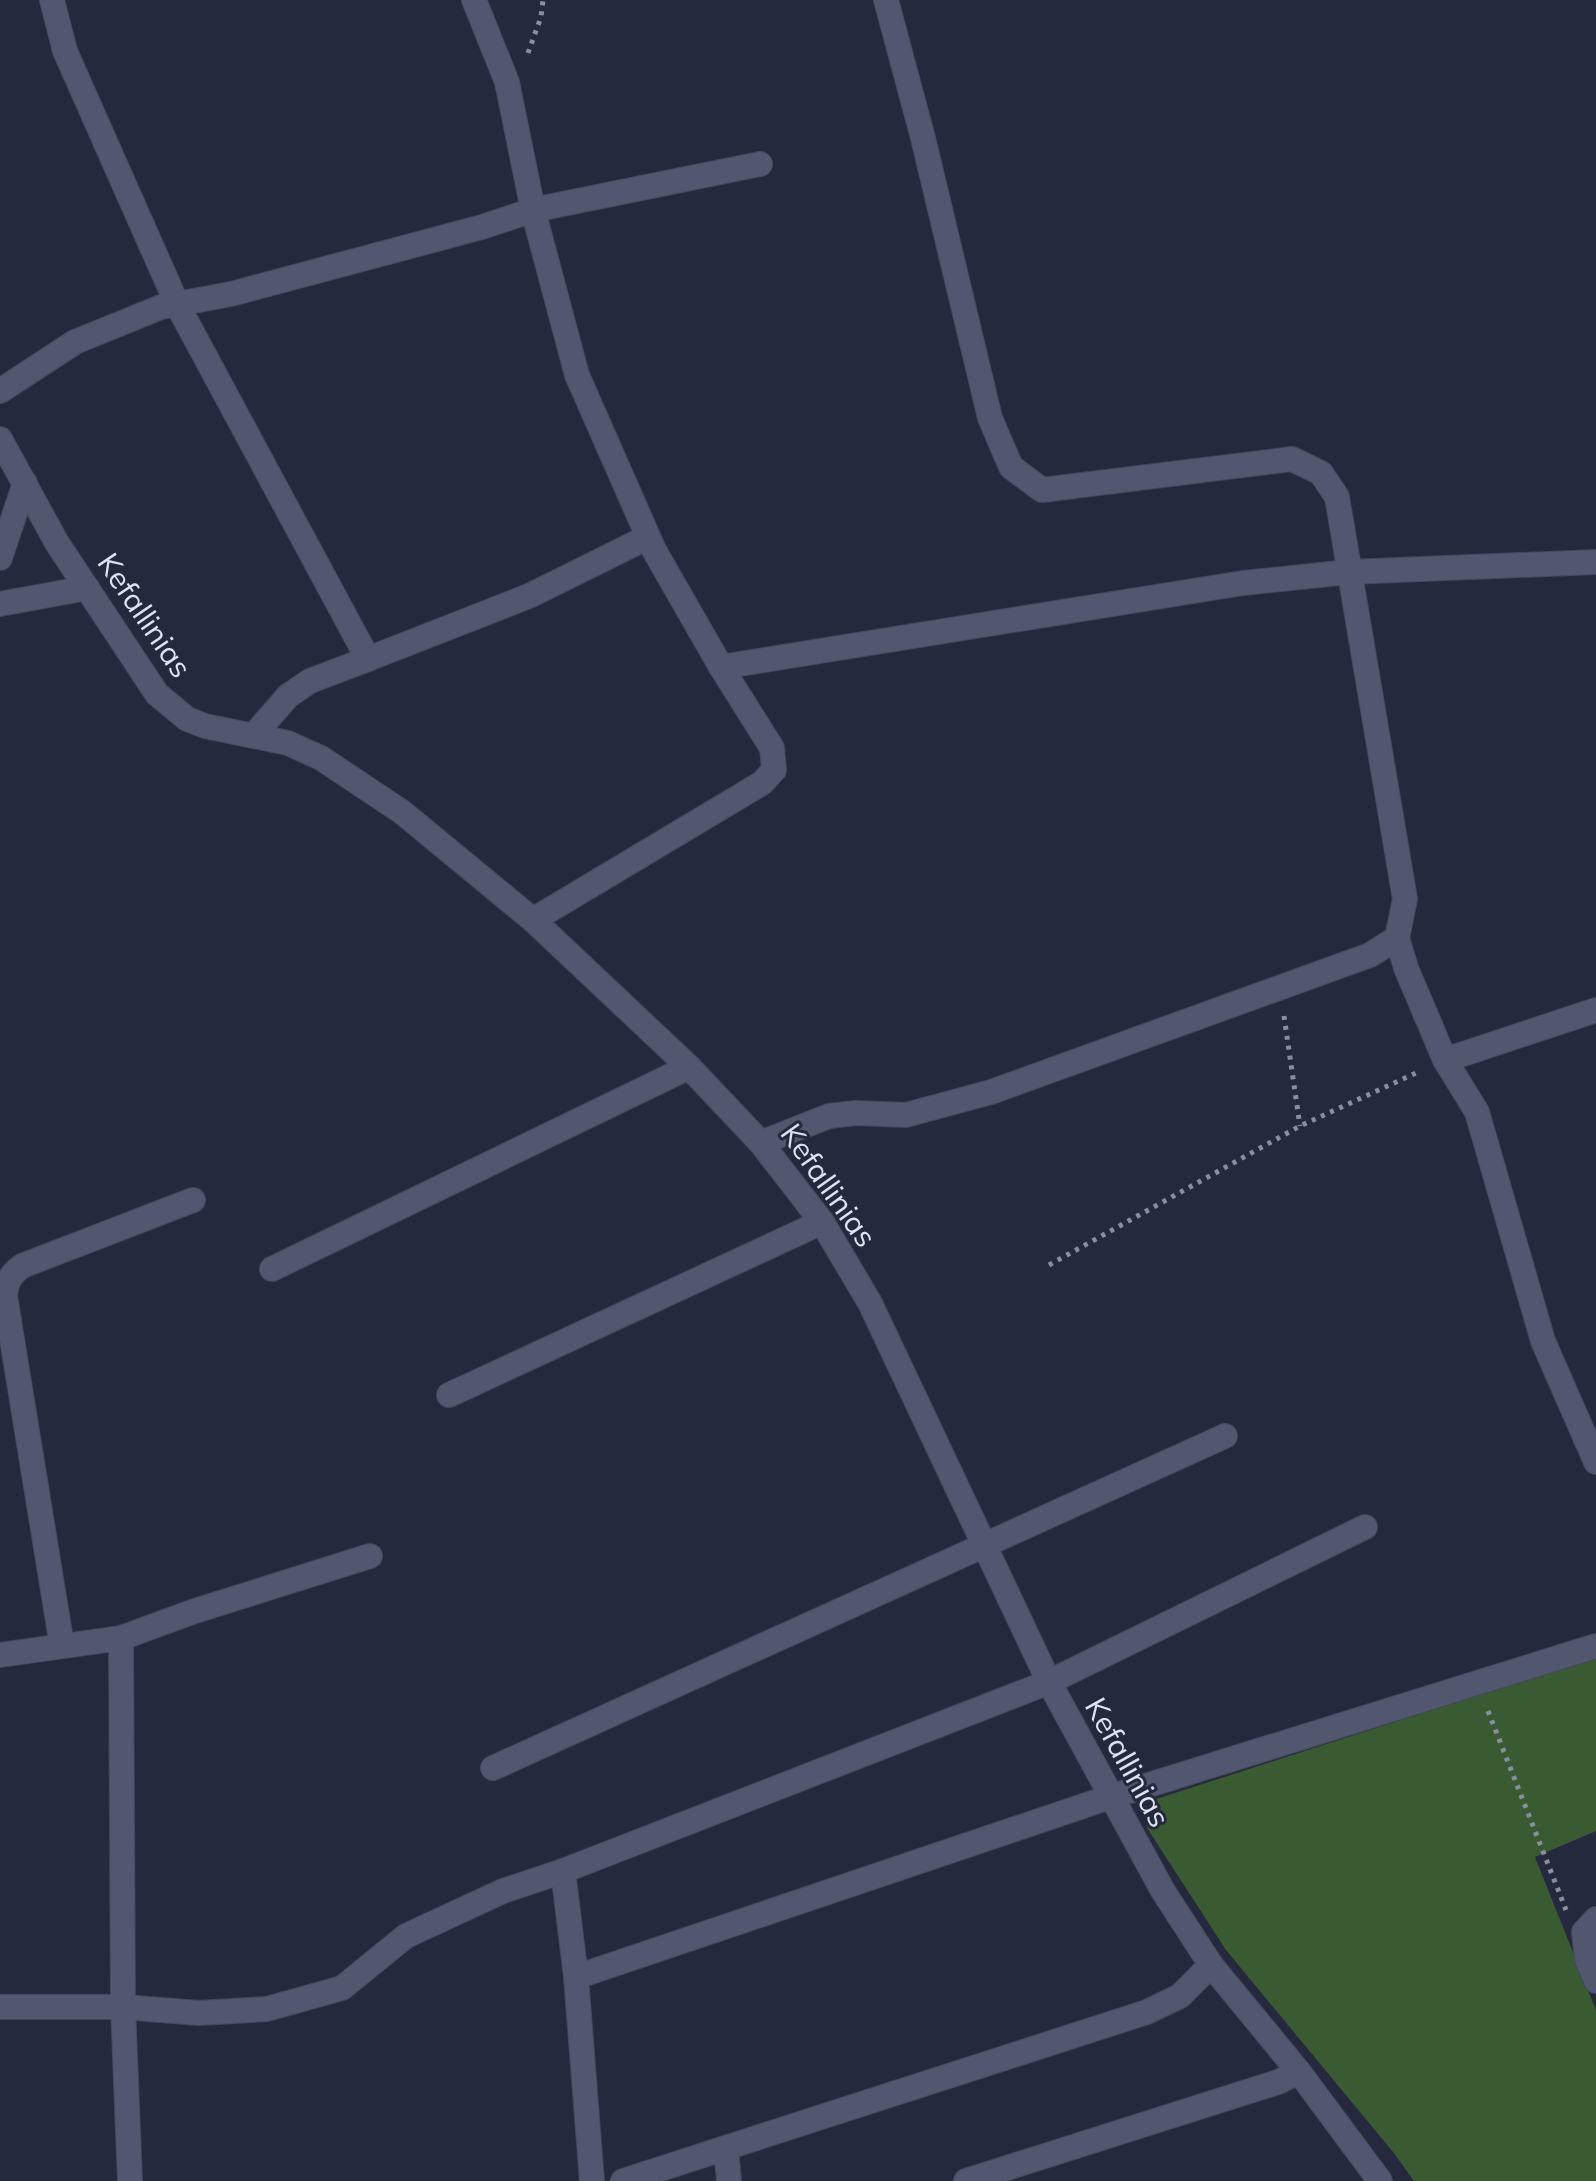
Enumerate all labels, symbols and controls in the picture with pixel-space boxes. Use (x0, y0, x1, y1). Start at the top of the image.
street label: Kefallinias (90, 546, 200, 684)
street label: Kefallinias (773, 1116, 885, 1254)
street label: Kefallinias (1077, 1691, 1179, 1833)

